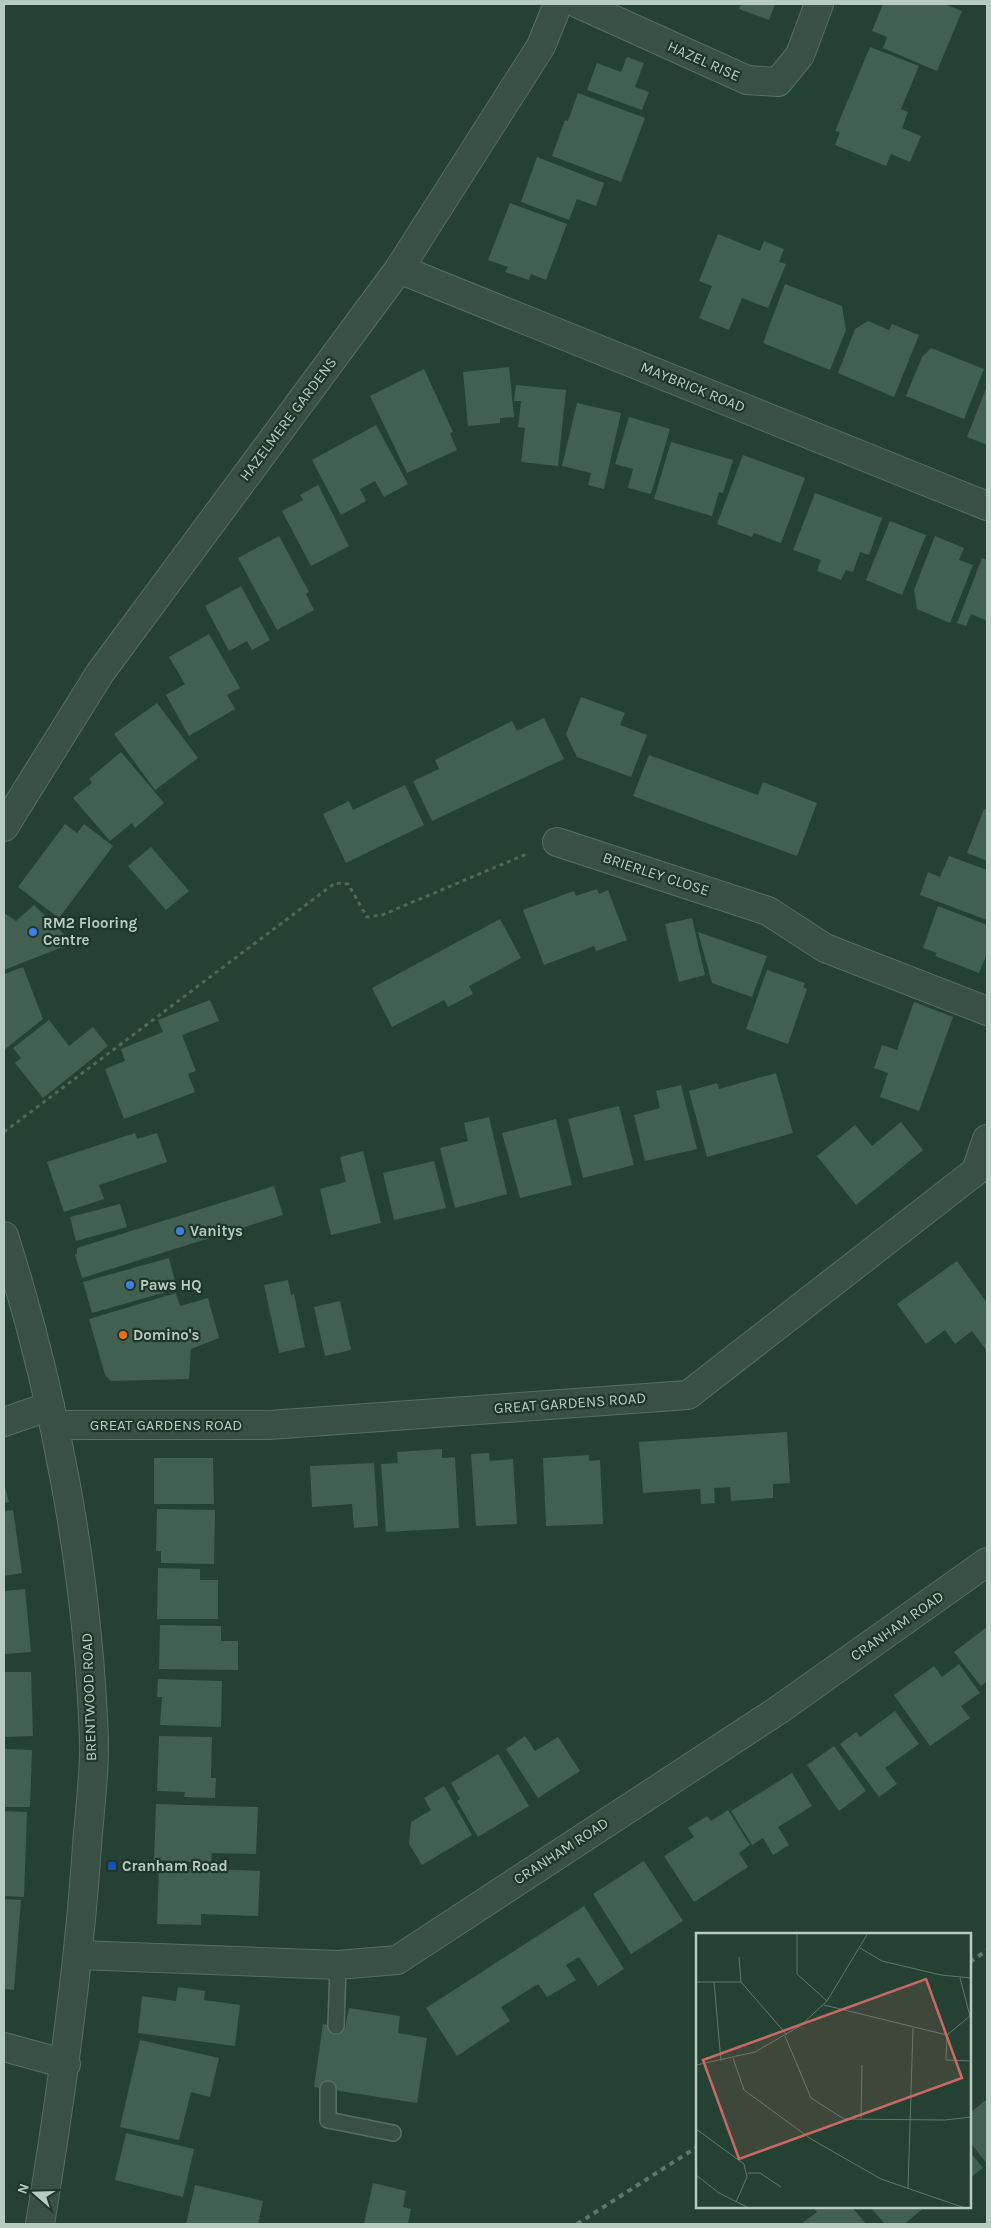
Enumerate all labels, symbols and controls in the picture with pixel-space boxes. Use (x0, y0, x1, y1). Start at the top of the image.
street label: HAZEL RISE (665, 37, 743, 85)
street label: HAZELMERE GARDENS (236, 354, 340, 484)
street label: MAYBRICK ROAD (638, 358, 748, 416)
street label: BRIERLEY CLOSE (600, 848, 712, 900)
place label: RM2 Flooring Centre (43, 914, 138, 949)
marker: RM2 Flooring Centre (27, 926, 39, 938)
place label: Vanitys (190, 1222, 243, 1240)
marker: Vanitys (174, 1225, 186, 1237)
place label: Paws HQ (140, 1276, 201, 1294)
marker: Paws HQ (124, 1279, 136, 1291)
place label: Domino's (133, 1326, 199, 1344)
marker: Domino's (117, 1329, 129, 1341)
street label: GREAT GARDENS ROAD (493, 1389, 647, 1417)
street label: GREAT GARDENS ROAD (90, 1416, 242, 1434)
street label: CRANHAM ROAD (847, 1587, 947, 1665)
street label: BRENTWOOD ROAD (78, 1633, 100, 1761)
street label: CRANHAM ROAD (510, 1814, 612, 1888)
place label: Cranham Road (122, 1857, 228, 1875)
marker: Cranham Road (106, 1860, 118, 1872)
inset map (696, 1933, 971, 2208)
north arrow (10, 2168, 60, 2218)
text: N (14, 2181, 33, 2196)

